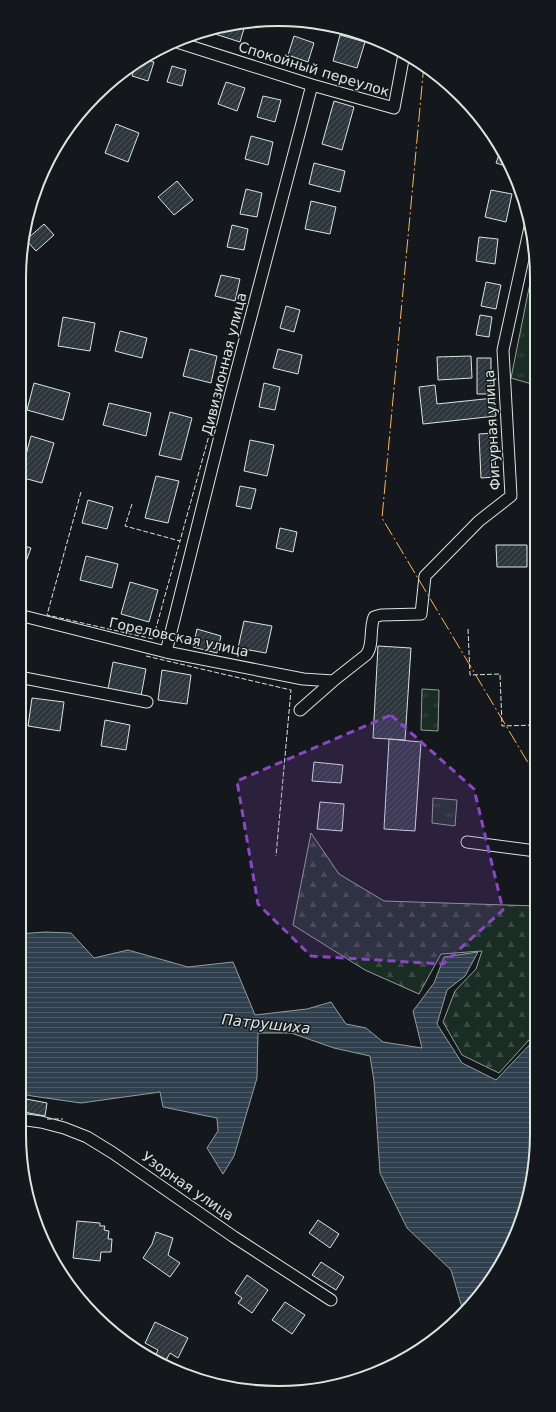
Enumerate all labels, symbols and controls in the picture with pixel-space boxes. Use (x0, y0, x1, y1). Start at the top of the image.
street label: Спокойный переулок (237, 38, 391, 100)
street label: Дивизионная улица (198, 291, 250, 437)
street label: Фигурная улица (481, 369, 503, 491)
street label: Гореловская улица (108, 614, 250, 660)
water label: Патрушиха (221, 1010, 311, 1038)
street label: Узорная улица (139, 1148, 237, 1224)

